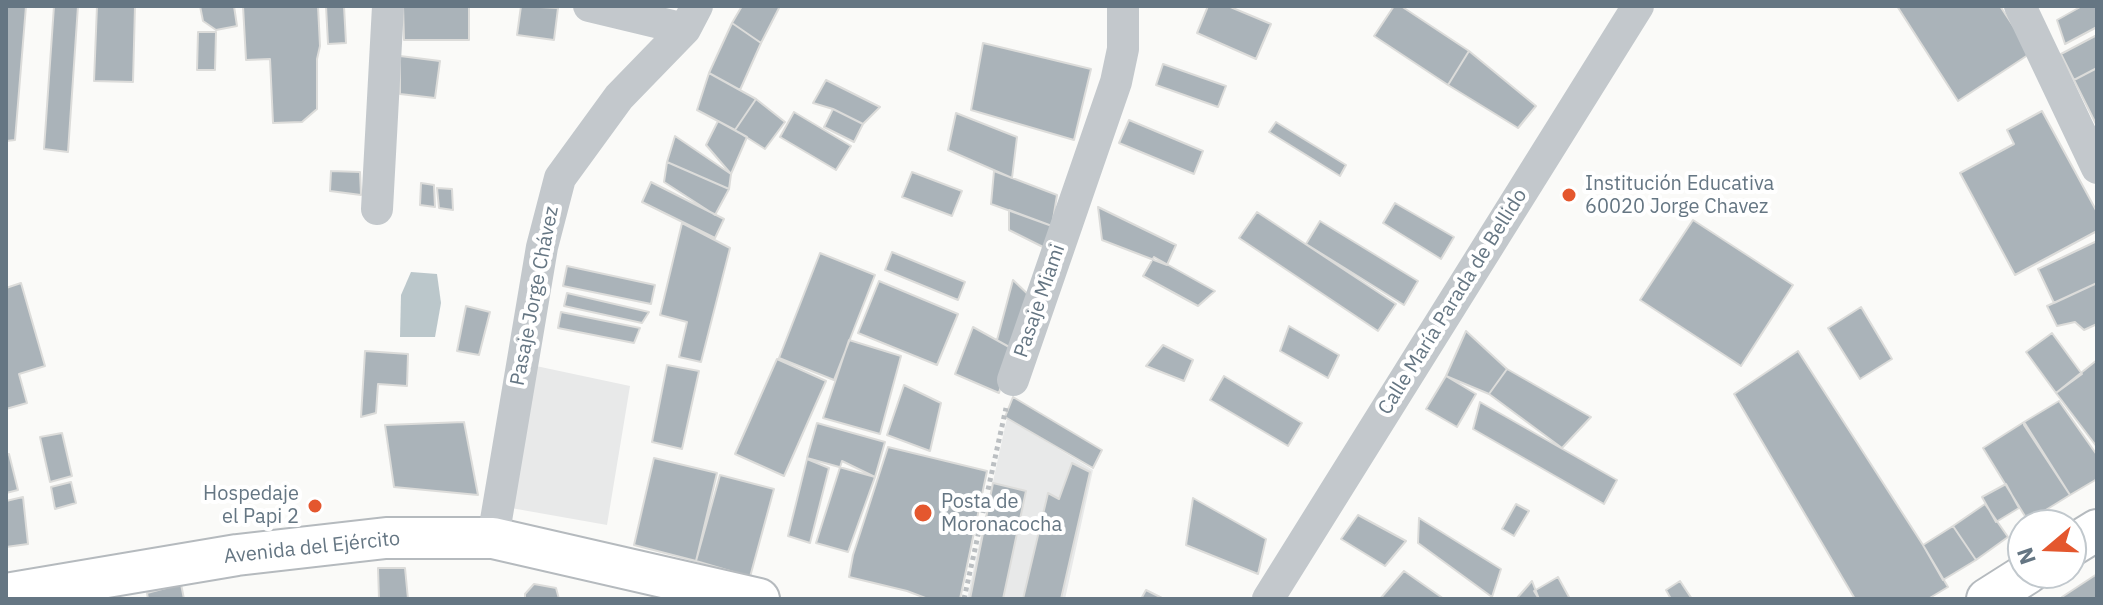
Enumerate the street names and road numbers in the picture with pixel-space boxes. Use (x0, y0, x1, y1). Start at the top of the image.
street label: Calle María Parada de Bellido (1373, 185, 1533, 419)
street label: Pasaje Jorge Chávez (506, 204, 564, 388)
street label: Pasaje Miami (1009, 241, 1071, 361)
street label: Avenida del Ejército (223, 527, 401, 569)

